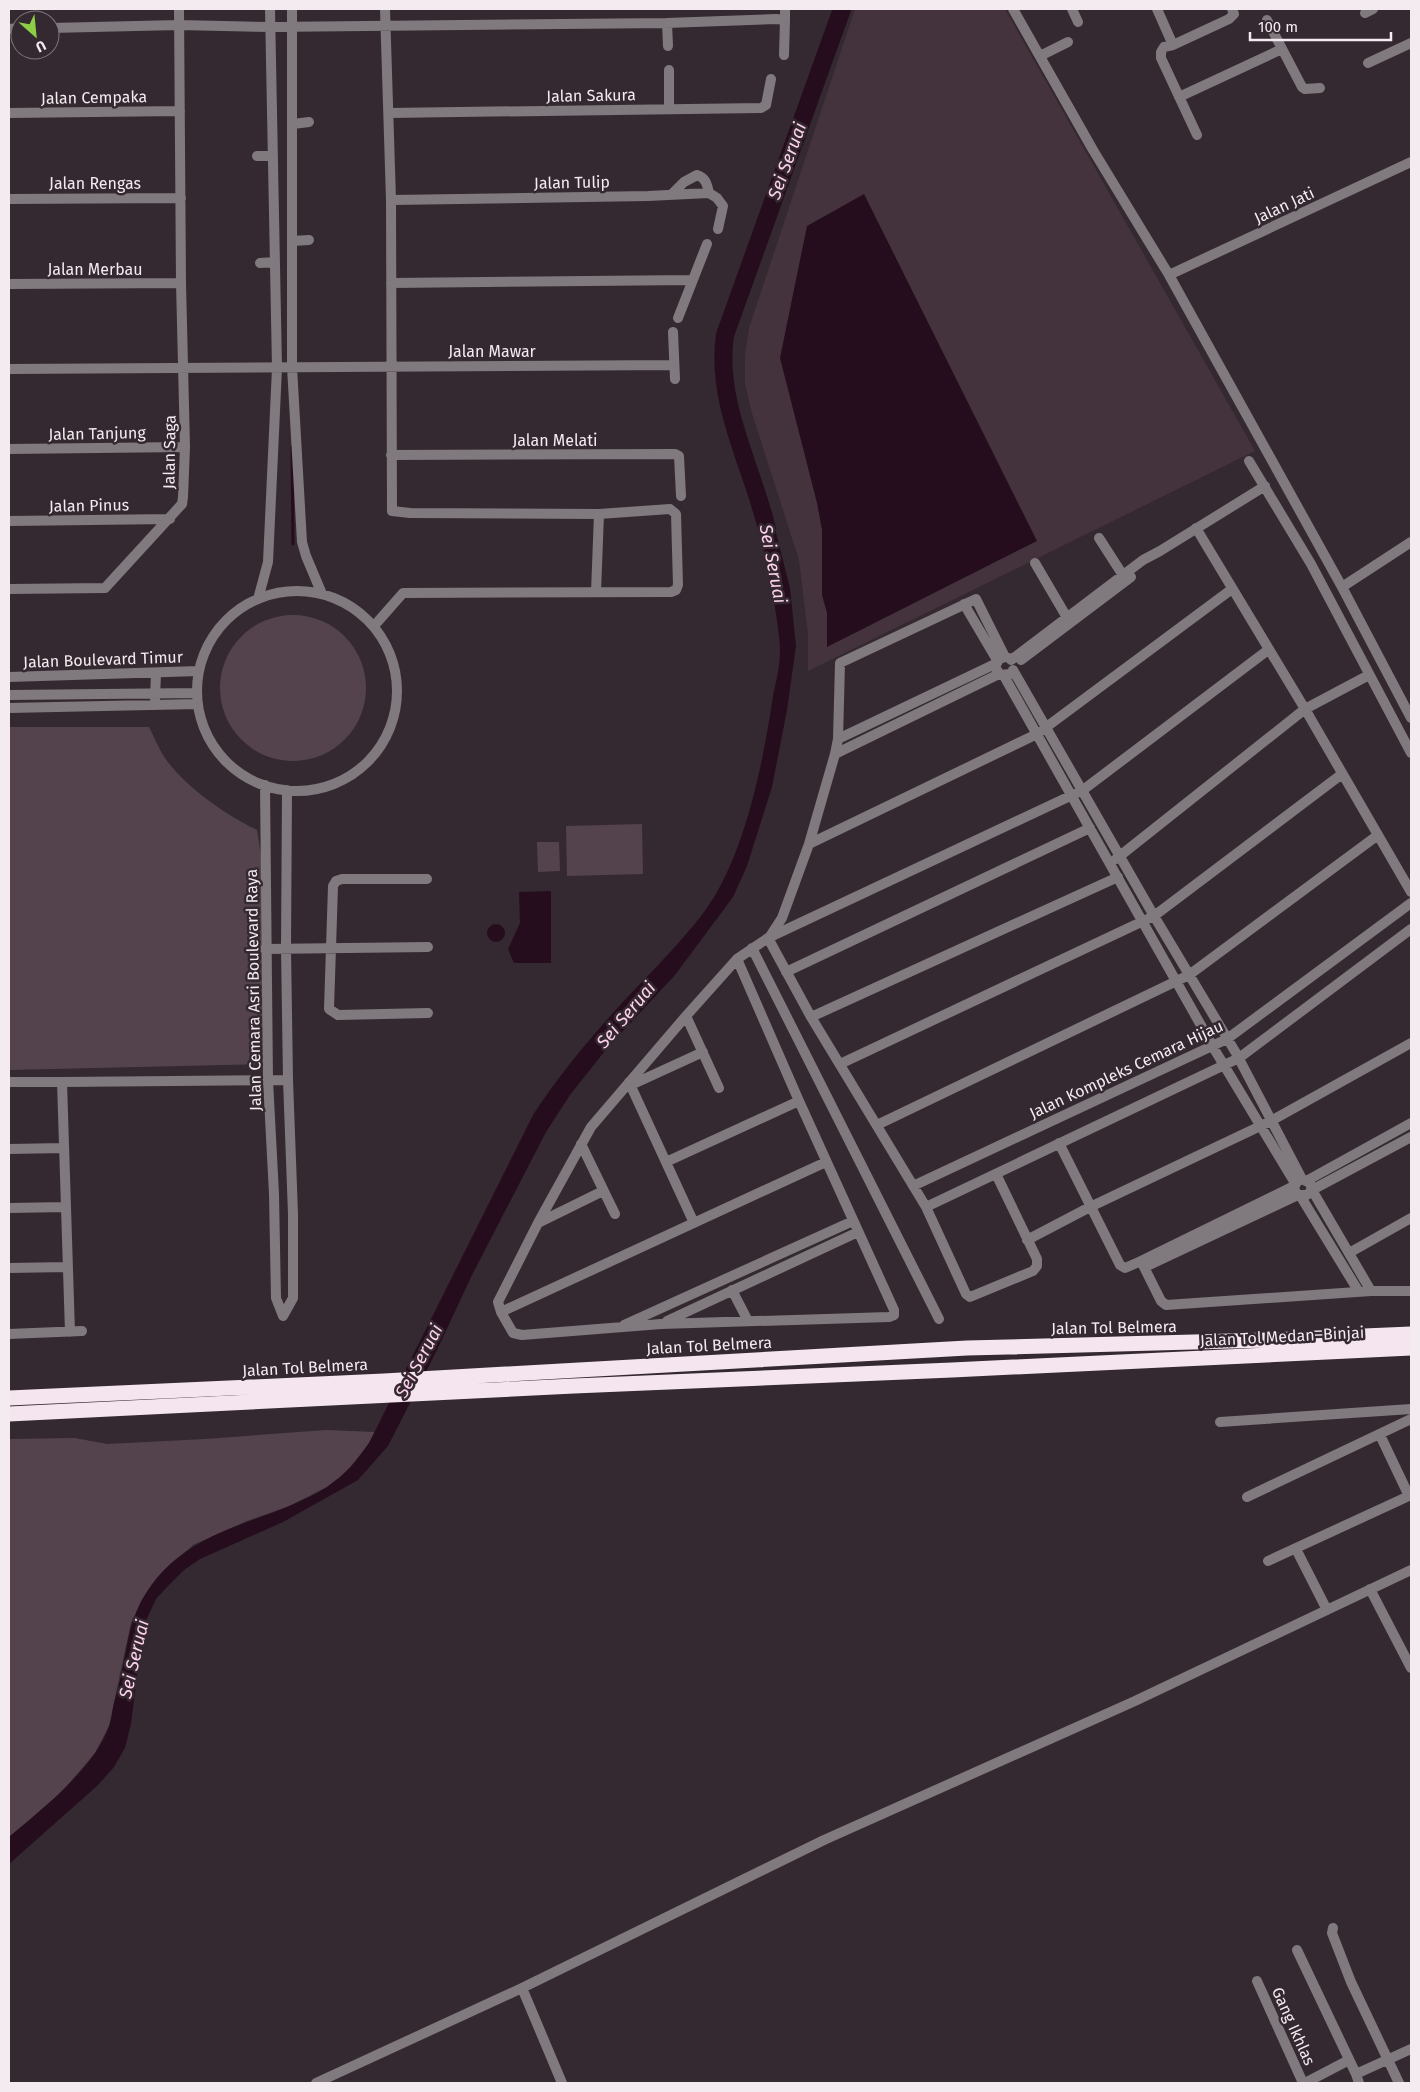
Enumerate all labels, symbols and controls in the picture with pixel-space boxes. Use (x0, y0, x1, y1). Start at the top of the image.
north arrow (10, 10, 60, 60)
scale bar (1250, 10, 1391, 42)
text: 100 m (1258, 18, 1298, 36)
text: U (33, 36, 49, 56)
street label: Jalan Sakura (546, 85, 636, 106)
street label: Jalan Cempaka (41, 87, 147, 108)
water label: Sei Seruai (763, 120, 811, 203)
street label: Jalan Tulip (534, 172, 610, 193)
street label: Jalan Rengas (49, 174, 141, 193)
street label: Jalan Jati (1251, 183, 1317, 228)
street label: Jalan Merbau (47, 260, 143, 279)
street label: Jalan Mawar (448, 342, 537, 361)
street label: Jalan Saga (159, 415, 180, 489)
street label: Jalan Tanjung (48, 423, 147, 444)
street label: Jalan Melati (512, 431, 598, 450)
street label: Jalan Pinus (49, 495, 129, 516)
water label: Sei Seruai (754, 522, 791, 605)
street label: Jalan Boulevard Timur (23, 647, 184, 672)
street label: Jalan Cemara Asri Boulevard Raya (242, 869, 265, 1111)
water label: Sei Seruai (591, 977, 660, 1054)
street label: Jalan Kompleks Cemara Hijau (1026, 1016, 1226, 1123)
street label: Jalan Tol Belmera (1051, 1317, 1177, 1338)
water label: Sei Seruai (390, 1320, 448, 1402)
street label: Jalan Tol Medan–Binjai (1199, 1323, 1365, 1350)
street label: Jalan Tol Belmera (646, 1333, 772, 1358)
street label: Jalan Tol Belmera (242, 1355, 368, 1380)
water label: Sei Seruai (114, 1617, 154, 1702)
street label: Gang Ikhlas (1268, 1984, 1319, 2068)

